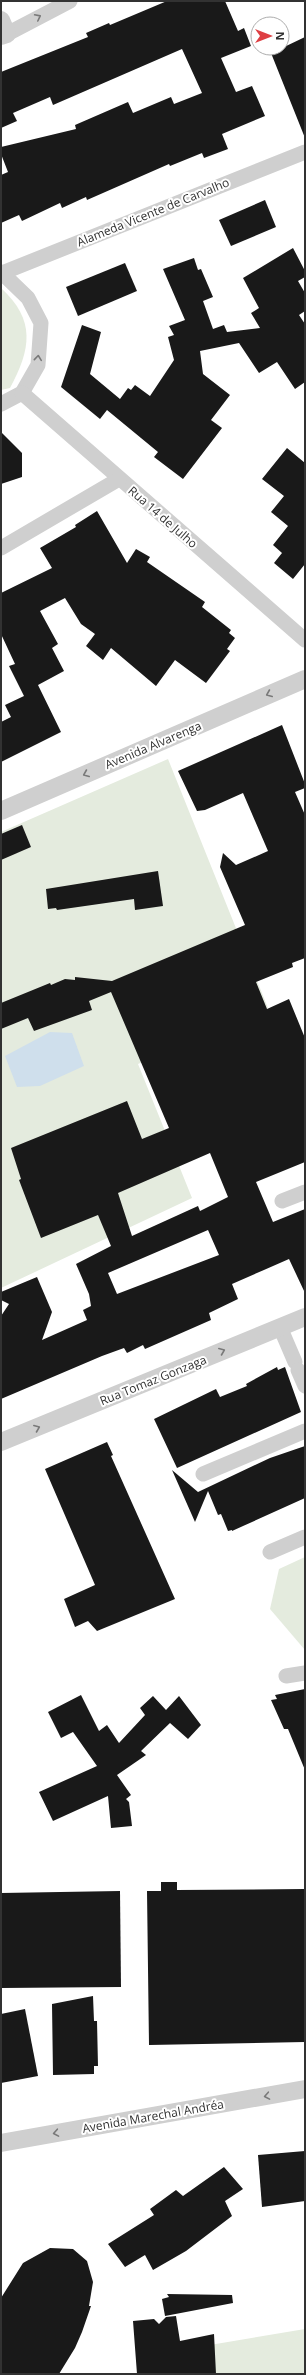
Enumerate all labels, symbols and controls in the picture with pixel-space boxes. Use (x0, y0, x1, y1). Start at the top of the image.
one-way arrow (34, 15, 42, 22)
north arrow (250, 16, 290, 56)
text: N (273, 32, 288, 40)
street label: Alameda Vicente de Carvalho (74, 174, 232, 250)
one-way arrow (33, 355, 42, 361)
street label: Rua 14 de Julho (125, 482, 201, 552)
one-way arrow (266, 689, 274, 697)
street label: Avenida Alvarenga (102, 717, 204, 773)
one-way arrow (82, 769, 90, 777)
one-way arrow (218, 1348, 225, 1356)
street label: Rua Tomaz Gonzaga (97, 1351, 209, 1409)
one-way arrow (34, 1424, 41, 1432)
one-way arrow (263, 2091, 270, 2100)
street label: Avenida Marechal Andréa (81, 2095, 225, 2137)
one-way arrow (53, 2129, 59, 2137)

